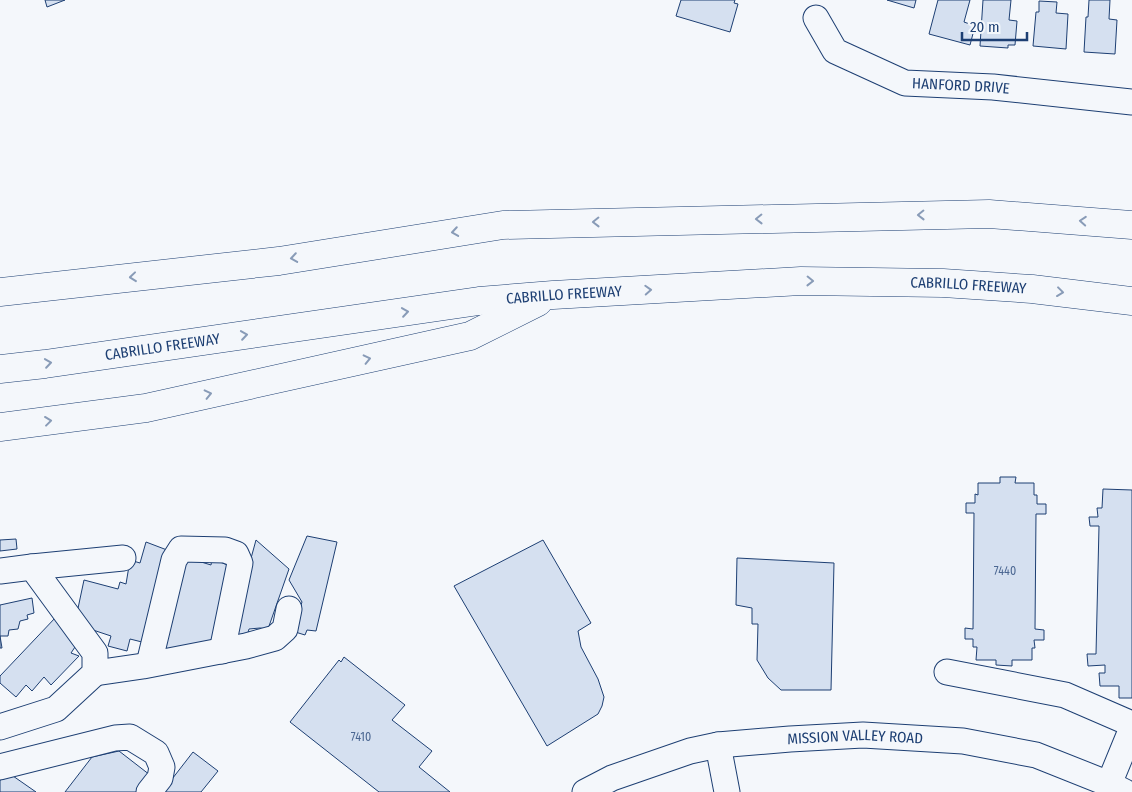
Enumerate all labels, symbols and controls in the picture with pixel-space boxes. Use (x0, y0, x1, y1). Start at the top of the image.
scale bar (962, 10, 1027, 42)
text: 20 m (970, 18, 1000, 36)
street label: HANFORD DRIVE (912, 74, 1011, 98)
one-way arrow (917, 210, 925, 221)
one-way arrow (754, 213, 762, 224)
one-way arrow (1079, 216, 1087, 227)
one-way arrow (592, 217, 600, 228)
one-way arrow (450, 227, 459, 237)
one-way arrow (290, 253, 299, 263)
one-way arrow (129, 271, 137, 282)
street label: CABRILLO FREEWAY (910, 274, 1028, 298)
one-way arrow (806, 276, 814, 287)
street label: CABRILLO FREEWAY (505, 282, 623, 308)
one-way arrow (644, 284, 652, 295)
one-way arrow (1056, 286, 1064, 297)
one-way arrow (400, 307, 409, 317)
street label: CABRILLO FREEWAY (104, 330, 222, 364)
one-way arrow (240, 330, 248, 341)
one-way arrow (363, 354, 371, 365)
one-way arrow (44, 359, 53, 369)
one-way arrow (204, 389, 213, 400)
one-way arrow (45, 416, 53, 427)
house number: 7440 (994, 564, 1016, 578)
street label: MISSION VALLEY ROAD (787, 726, 923, 748)
house number: 7410 (351, 730, 371, 744)

